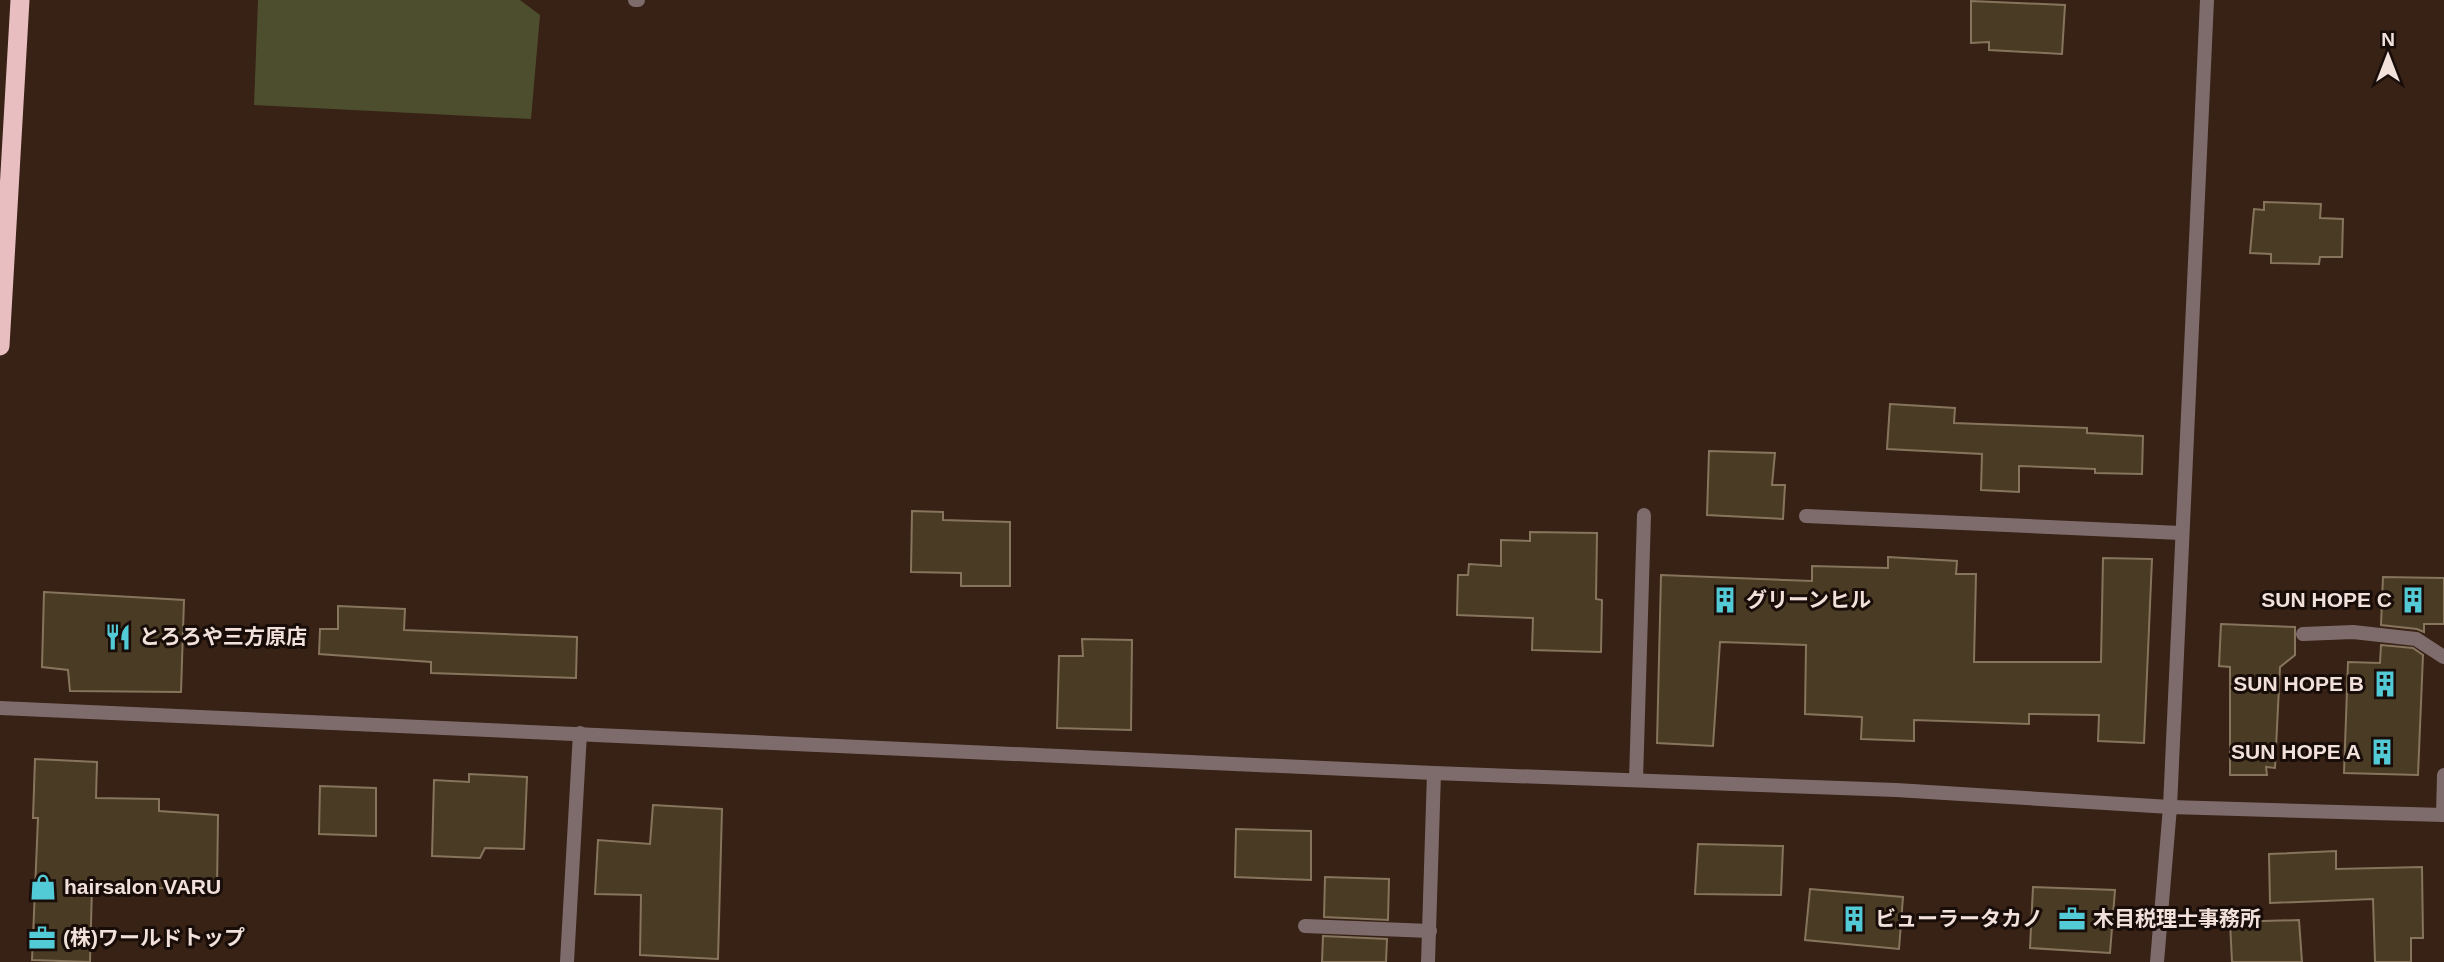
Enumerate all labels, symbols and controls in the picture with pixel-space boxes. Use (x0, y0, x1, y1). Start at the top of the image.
north arrow (2353, 21, 2423, 91)
text: N (2381, 29, 2395, 50)
building icon: グリーンヒル (1710, 585, 1740, 615)
building icon: SUN HOPE C (2398, 585, 2428, 615)
place label: グリーンヒル (1746, 588, 1871, 611)
place label: SUN HOPE C (2261, 588, 2392, 611)
restaurant icon: とろろや三方原店 (103, 622, 133, 652)
place label: とろろや三方原店 (139, 625, 307, 648)
building icon: SUN HOPE B (2370, 669, 2400, 699)
place label: SUN HOPE B (2233, 672, 2364, 695)
building icon: SUN HOPE A (2367, 737, 2397, 767)
place label: SUN HOPE A (2231, 740, 2361, 763)
shop icon: hairsalon VARU (28, 872, 58, 902)
place label: hairsalon VARU (64, 875, 221, 898)
building icon: ビューラータカノ (1839, 904, 1869, 934)
office icon: 木目税理士事務所 (2057, 904, 2087, 934)
place label: ビューラータカノ (1875, 907, 2043, 930)
place label: 木目税理士事務所 (2093, 907, 2261, 930)
office icon: (株)ワールドトップ (27, 923, 57, 953)
place label: (株)ワールドトップ (63, 926, 245, 949)

